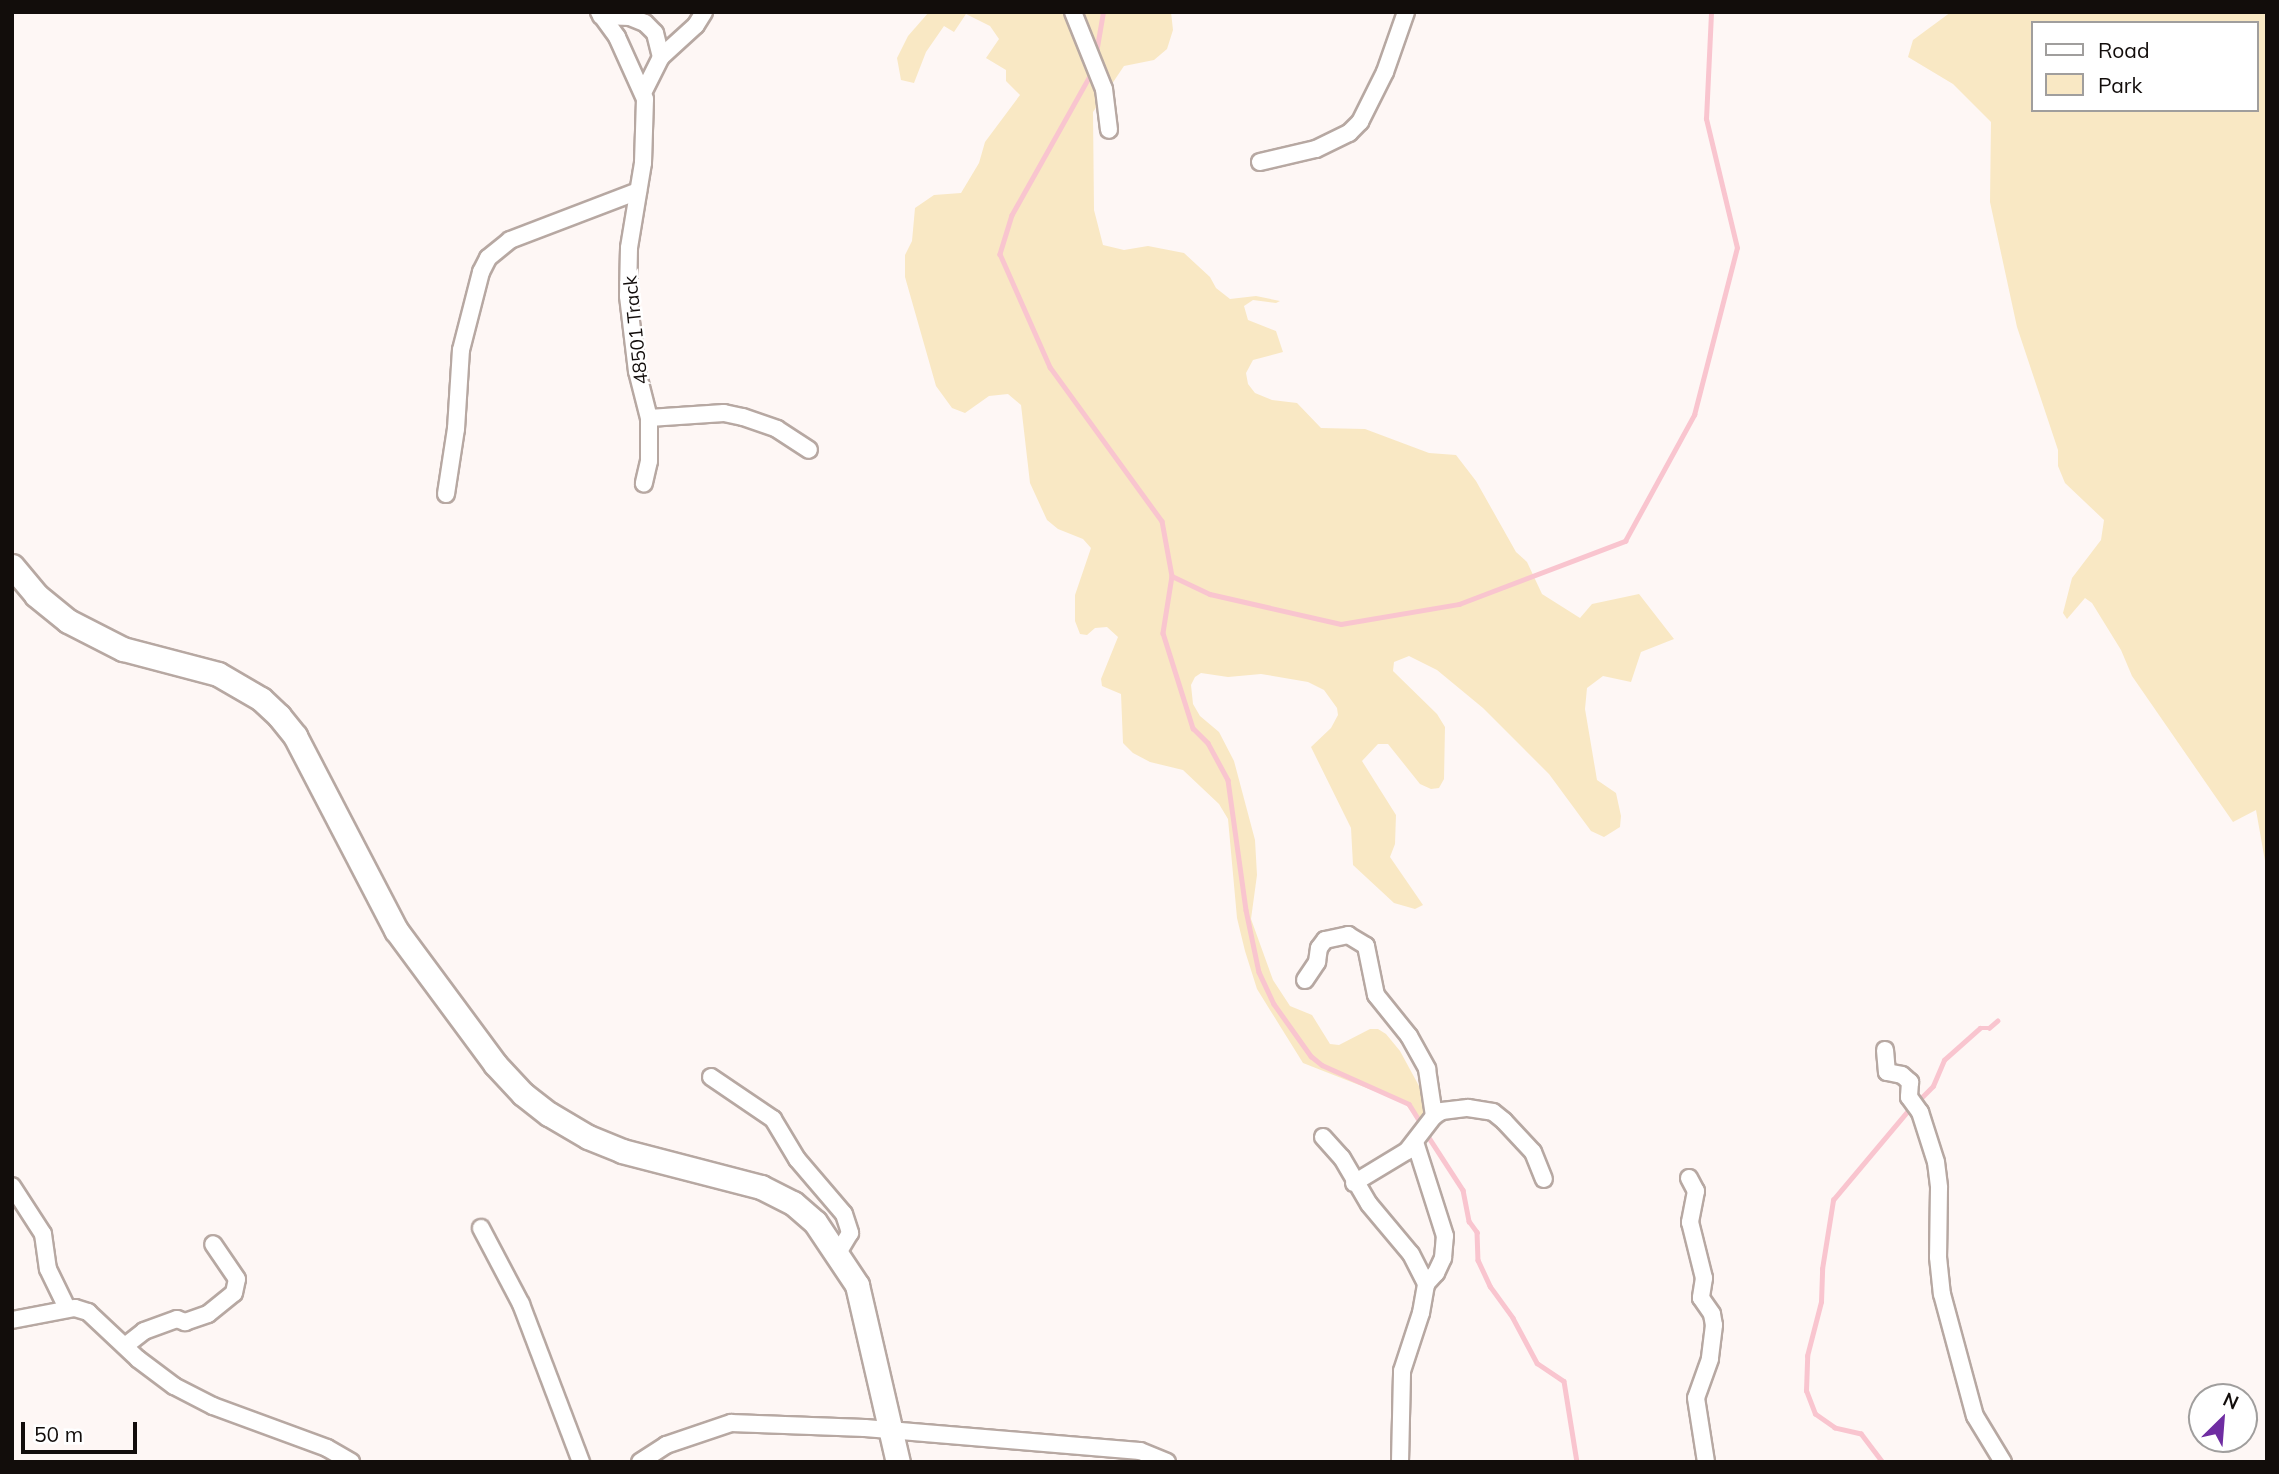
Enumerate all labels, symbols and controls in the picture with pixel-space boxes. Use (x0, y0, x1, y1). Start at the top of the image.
legend (2030, 21, 2258, 112)
text: Road (2098, 37, 2149, 63)
text: Park (2098, 72, 2142, 98)
street label: 48501 Track (619, 274, 653, 386)
north arrow (2188, 1383, 2258, 1453)
text: N (2219, 1387, 2243, 1415)
scale bar (24, 1408, 140, 1452)
text: 50 m (34, 1421, 83, 1447)

